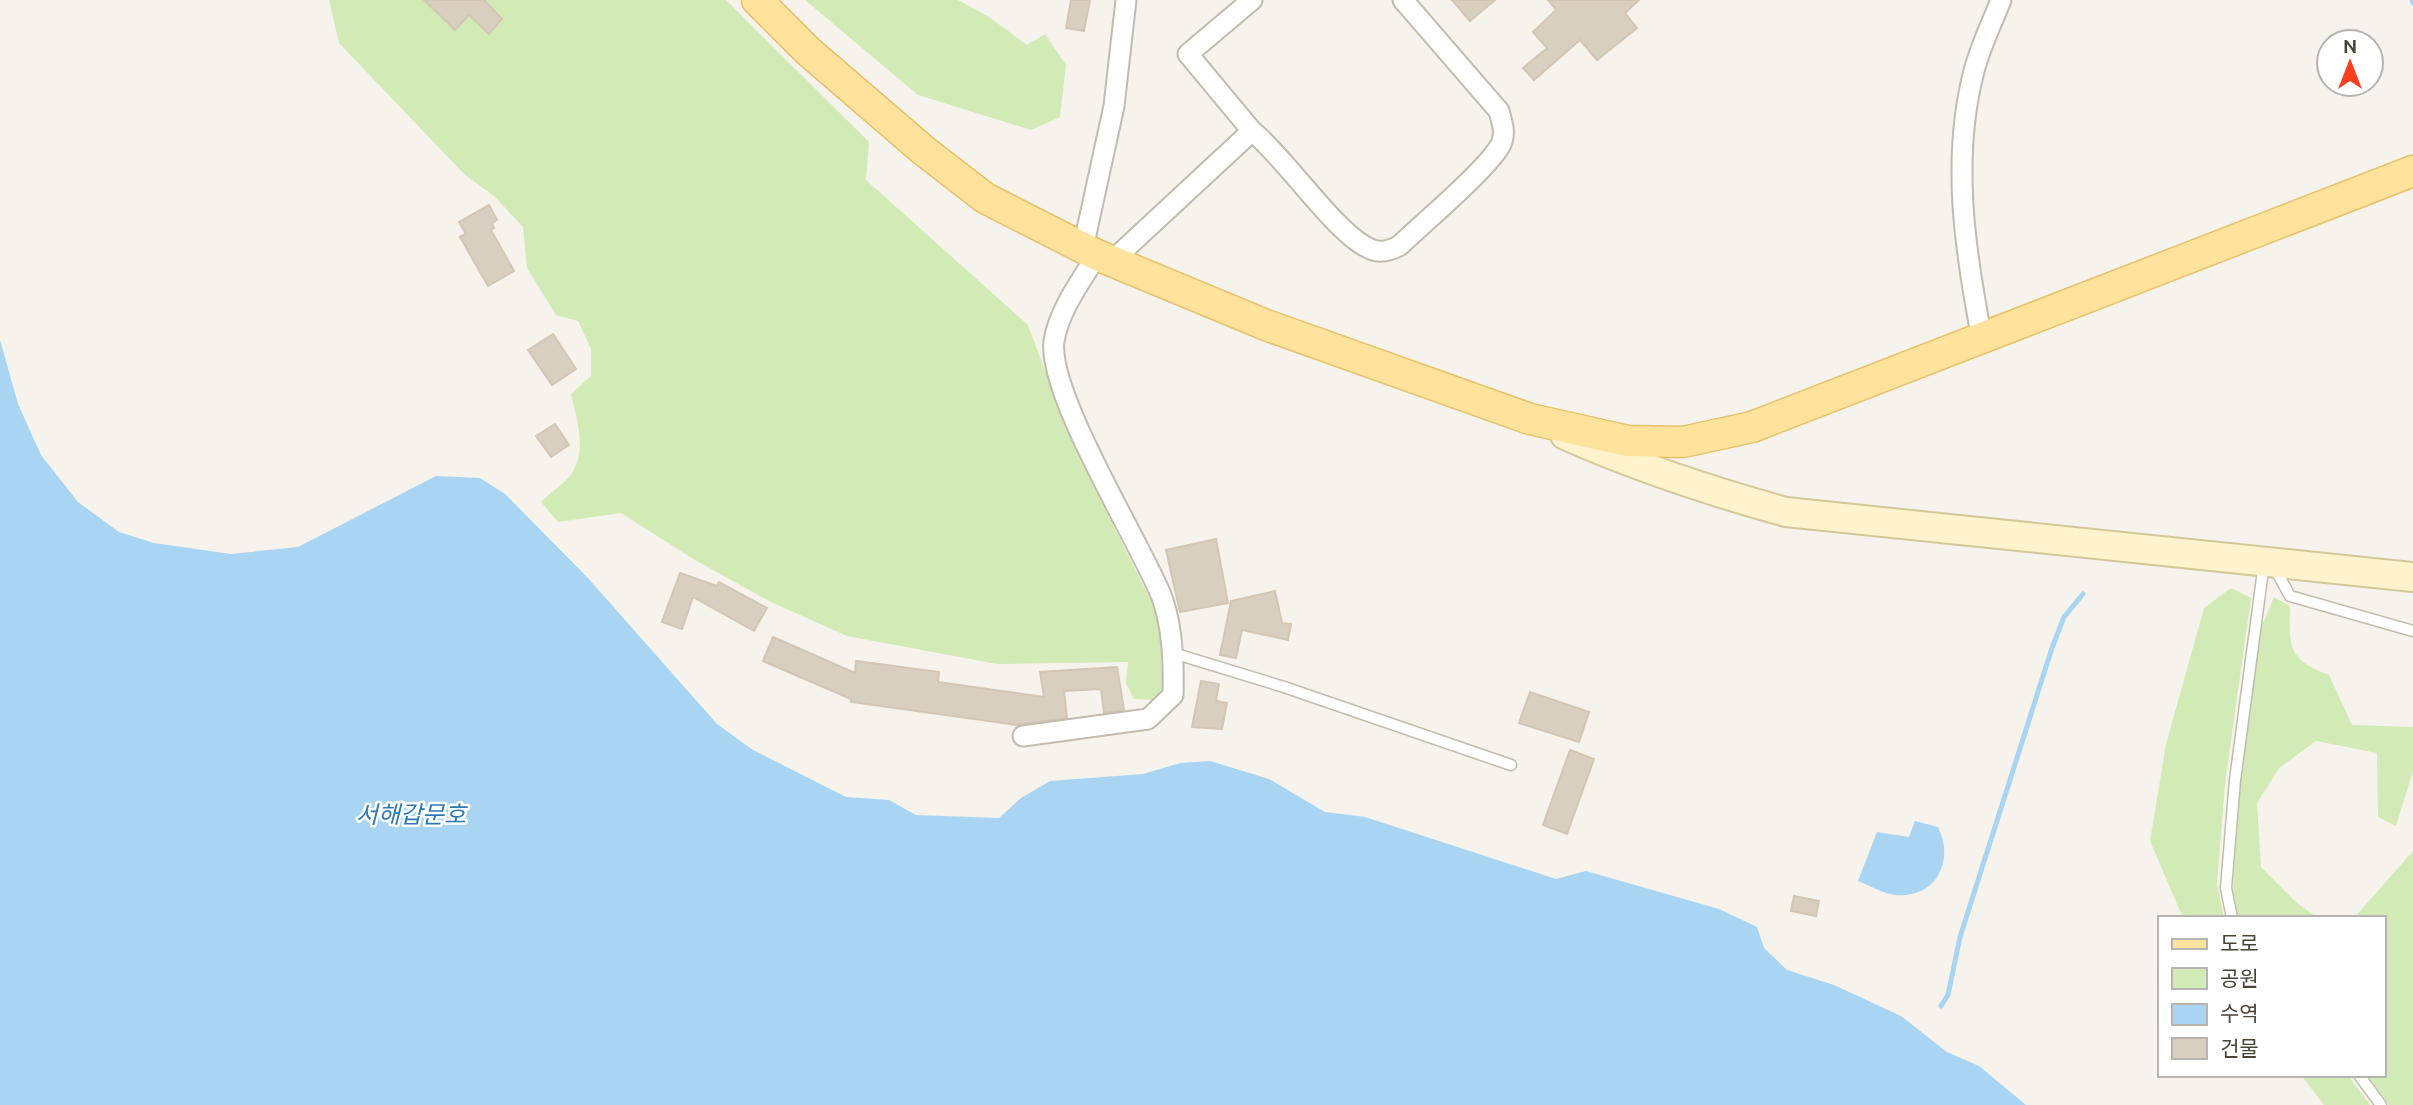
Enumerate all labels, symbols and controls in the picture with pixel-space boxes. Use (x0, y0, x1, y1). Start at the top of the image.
north arrow (2315, 28, 2385, 98)
text: N (2343, 35, 2357, 57)
water label: 서해갑문호 (356, 801, 468, 828)
legend (2158, 916, 2385, 1077)
text: 도로 (2220, 931, 2259, 955)
text: 공원 (2220, 966, 2259, 990)
text: 수역 (2220, 1001, 2259, 1025)
text: 건물 (2220, 1036, 2259, 1060)

